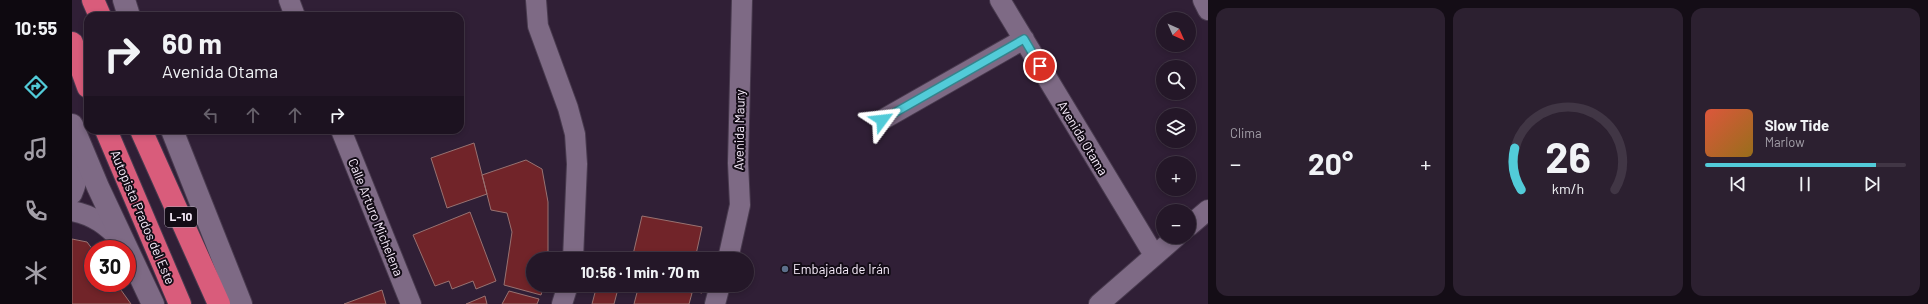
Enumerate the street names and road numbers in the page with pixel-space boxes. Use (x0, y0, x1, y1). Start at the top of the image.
street label: Avenida Maury (730, 89, 748, 171)
street label: Avenida Otama (1055, 98, 1111, 178)
street label: Autopista Prados del Este (107, 147, 179, 287)
street label: Calle Arturo Michelena (345, 156, 407, 278)
road number: L-10 (165, 207, 197, 227)

